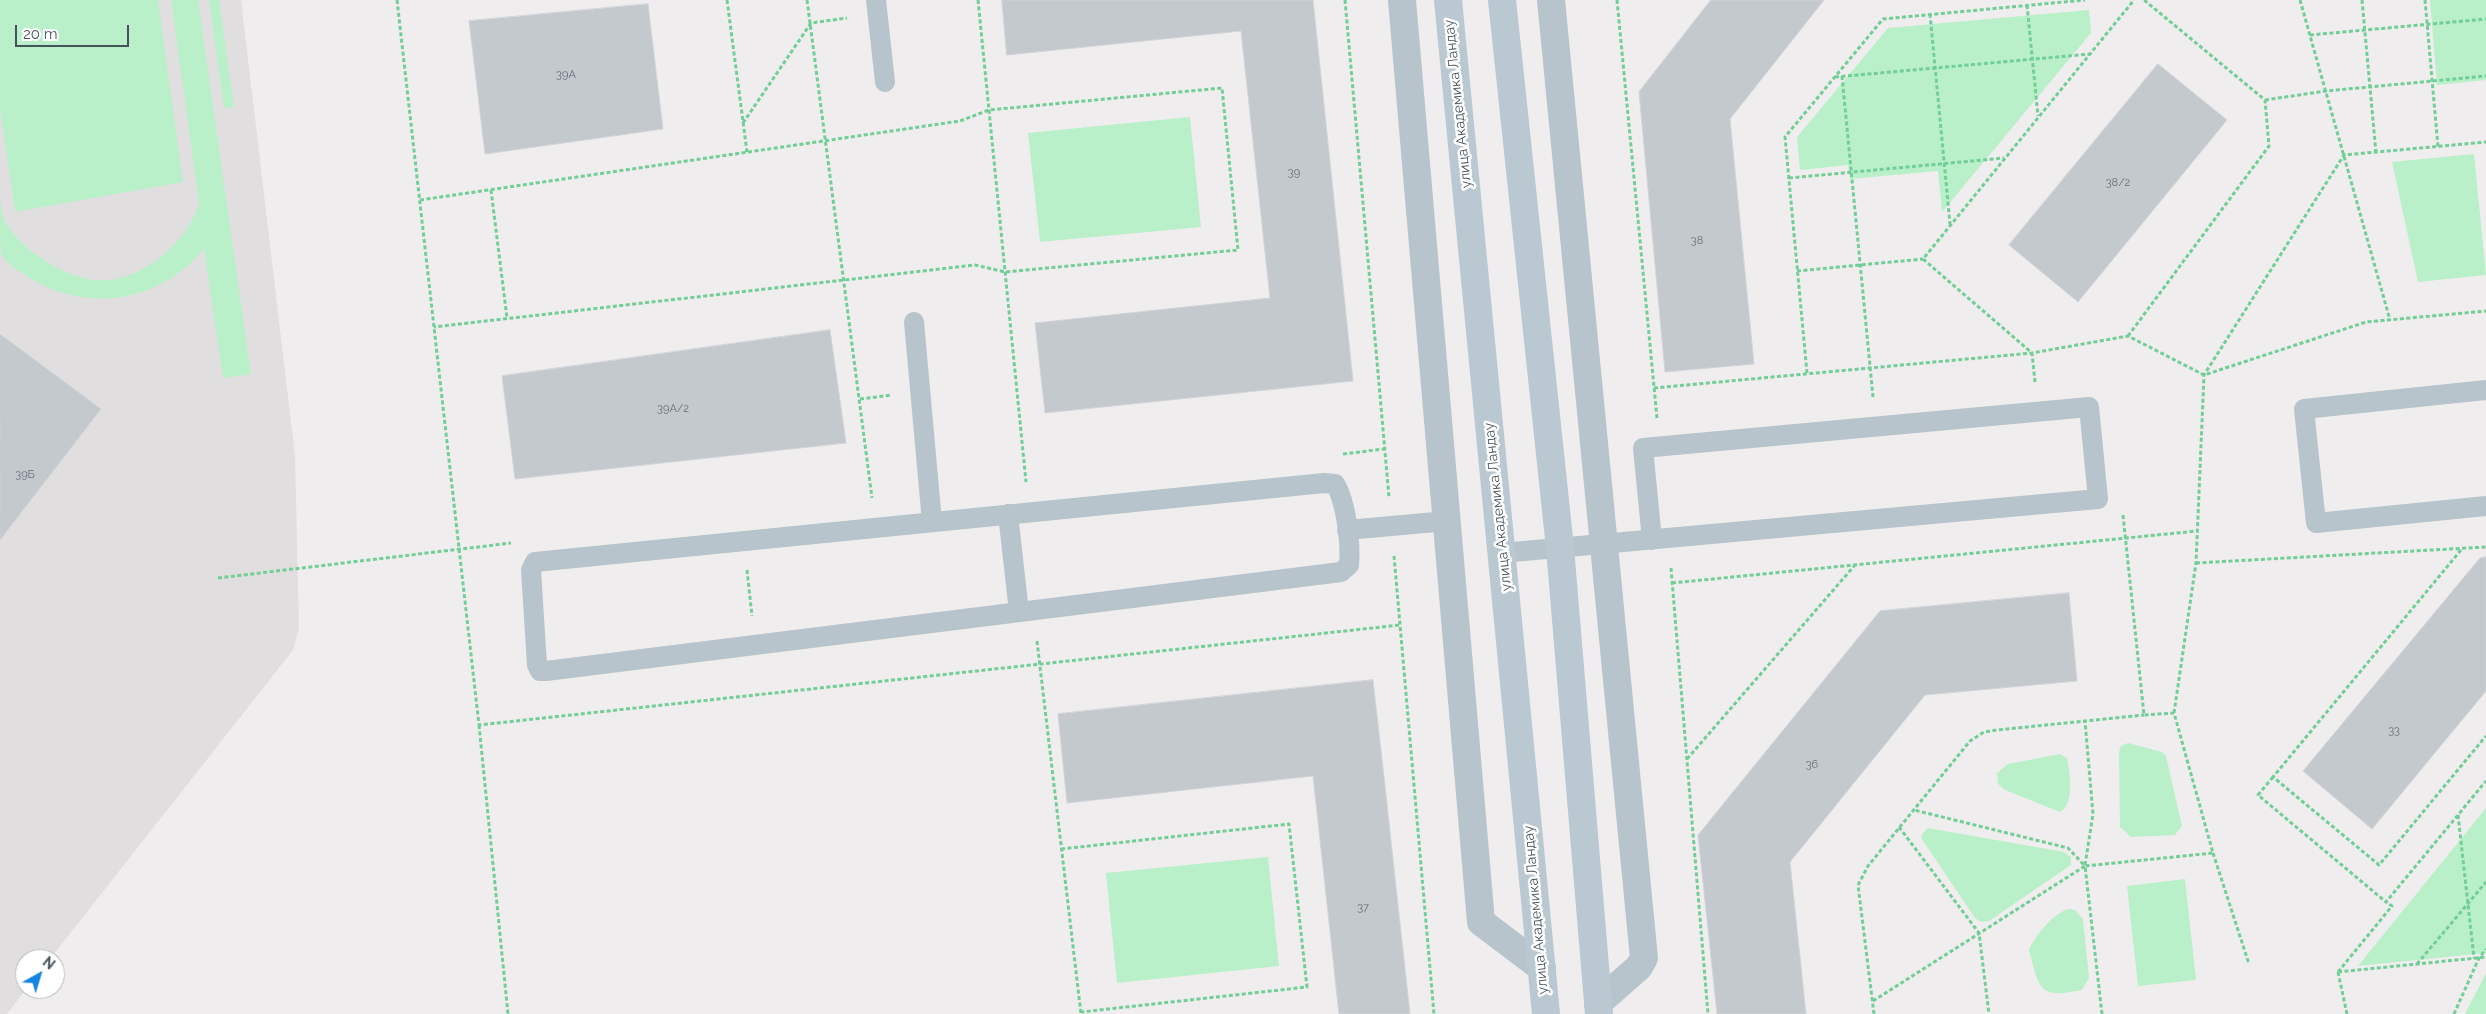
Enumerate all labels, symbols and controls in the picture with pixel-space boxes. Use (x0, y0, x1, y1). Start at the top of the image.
scale bar (18, 15, 131, 47)
street label: улица Академика Ландау (1441, 19, 1475, 189)
text: 20 m (23, 25, 58, 43)
house number: 39А (556, 68, 576, 82)
house number: 39 (1288, 166, 1300, 180)
house number: 38/2 (2106, 176, 2130, 190)
house number: 38 (1691, 234, 1703, 248)
house number: 39А/2 (657, 402, 689, 416)
street label: улица Академика Ландау (1481, 422, 1515, 592)
house number: 39Б (15, 468, 35, 482)
house number: 33 (2388, 724, 2400, 738)
house number: 36 (1806, 758, 1818, 772)
street label: улица Академика Ландау (1520, 825, 1552, 995)
house number: 37 (1357, 901, 1369, 915)
north arrow (15, 949, 65, 999)
text: N (40, 954, 58, 973)

